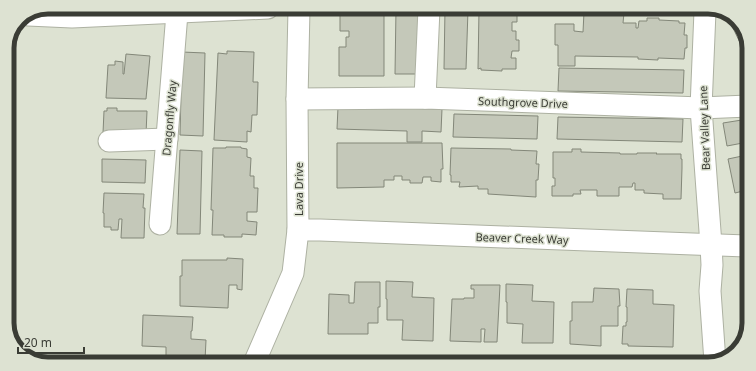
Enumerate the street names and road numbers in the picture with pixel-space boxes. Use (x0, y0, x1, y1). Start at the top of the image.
street label: Dragonfly Way (158, 79, 180, 156)
street label: Bear Valley Lane (695, 85, 713, 171)
street label: Southgrove Drive (478, 93, 568, 111)
street label: Lava Drive (291, 162, 306, 216)
street label: Beaver Creek Way (475, 229, 569, 247)

